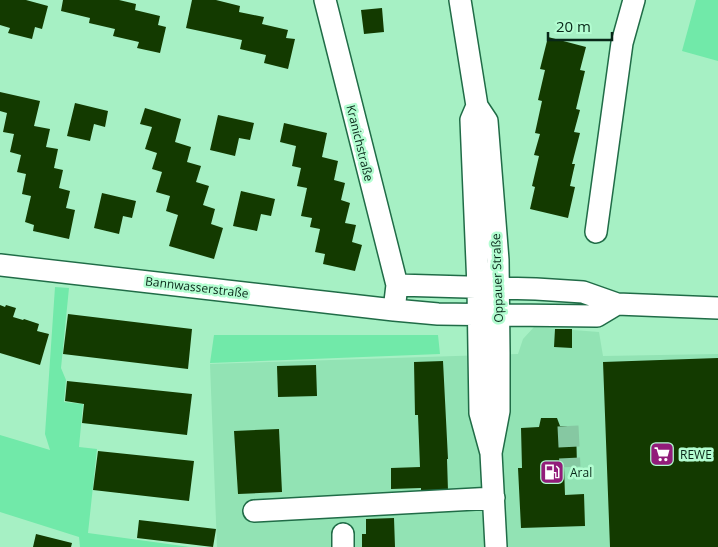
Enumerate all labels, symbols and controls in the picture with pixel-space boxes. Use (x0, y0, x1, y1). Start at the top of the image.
scale bar (548, 10, 612, 42)
text: 20 m (556, 16, 591, 36)
street label: Kranichstraße (342, 103, 378, 183)
street label: Oppauer Straße (487, 233, 507, 323)
street label: Bannwasserstraße (144, 272, 250, 302)
supermarket icon: REWE (649, 441, 675, 467)
place label: REWE (680, 446, 712, 463)
fuel station icon: Aral (539, 459, 565, 485)
place label: Aral (570, 464, 592, 481)

